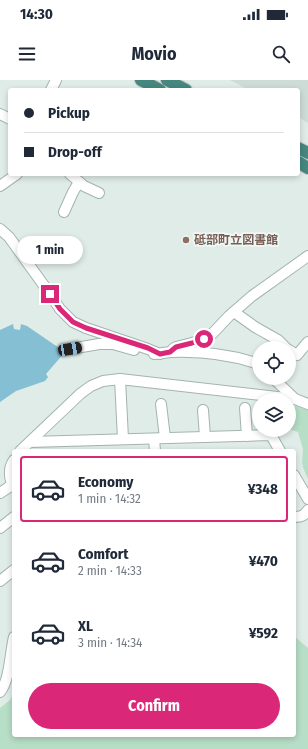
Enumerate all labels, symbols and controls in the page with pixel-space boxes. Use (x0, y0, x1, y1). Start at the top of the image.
text: 14:30 (20, 5, 53, 23)
icon: menu (16, 43, 38, 65)
text: Movio (131, 43, 177, 65)
icon: search (270, 43, 292, 65)
text: Pickup (48, 104, 90, 122)
text: Drop-off (48, 143, 102, 161)
place label: 砥部町立図書館 (194, 233, 278, 247)
marker: 砥部町立図書館 (181, 235, 191, 245)
callout: 1 min (17, 236, 83, 264)
text: 1 min (36, 242, 64, 257)
route end (41, 285, 59, 303)
route start (195, 330, 213, 348)
car (57, 341, 83, 357)
map controls (252, 341, 296, 437)
button: locate (252, 341, 296, 385)
button: layers (252, 393, 296, 437)
icon: car (30, 471, 66, 507)
text: Economy (78, 473, 133, 491)
text: ¥348 (248, 480, 278, 498)
text: 1 min · 14:32 (78, 491, 141, 506)
icon: car (30, 543, 66, 579)
text: Comfort (78, 545, 129, 563)
text: ¥470 (249, 552, 278, 570)
text: 2 min · 14:33 (78, 563, 142, 578)
icon: car (30, 615, 66, 651)
text: XL (78, 617, 93, 635)
text: ¥592 (249, 624, 278, 642)
text: 3 min · 14:34 (78, 635, 142, 650)
button: Confirm (28, 683, 280, 729)

